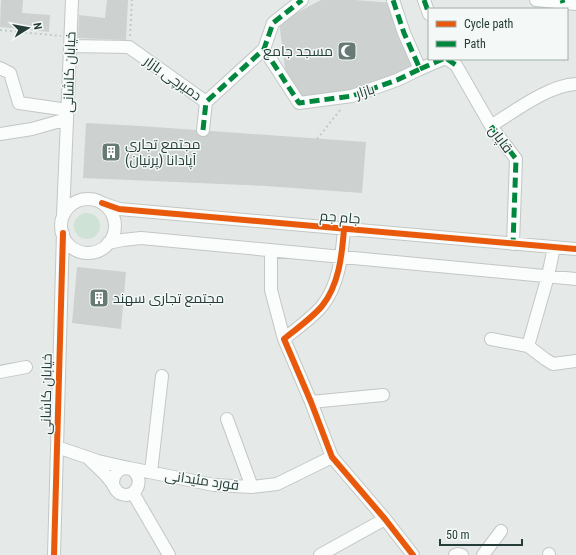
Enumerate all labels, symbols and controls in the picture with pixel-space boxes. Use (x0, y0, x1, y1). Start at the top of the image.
north arrow (8, 8, 48, 48)
legend (428, 8, 568, 60)
text: Cycle path (464, 17, 514, 31)
text: N (30, 22, 44, 31)
street label: خیابان کاشانی (60, 31, 78, 113)
text: Path (464, 37, 486, 51)
mosque icon: مسجد جامع (336, 40, 358, 62)
place label: مسجد جامع (263, 43, 333, 60)
street label: دمیرچی بازار (139, 52, 205, 105)
street label: بازار (353, 80, 377, 102)
street label: قاپان (484, 122, 516, 157)
place label: مجتمع تجاری آپادانا (پرنیان) (125, 136, 201, 170)
building icon: مجتمع تجاری آپادانا (پرنیان) (100, 141, 122, 163)
street label: جام جم (319, 207, 361, 229)
building icon: مجتمع تجاری سهند (88, 287, 110, 309)
place label: مجتمع تجاری سهند (113, 290, 224, 307)
street label: خیابان کاشانی (37, 353, 55, 435)
street label: قورد مئیدانی (164, 467, 240, 493)
scale bar (440, 521, 522, 547)
text: 50 m (446, 528, 470, 542)

